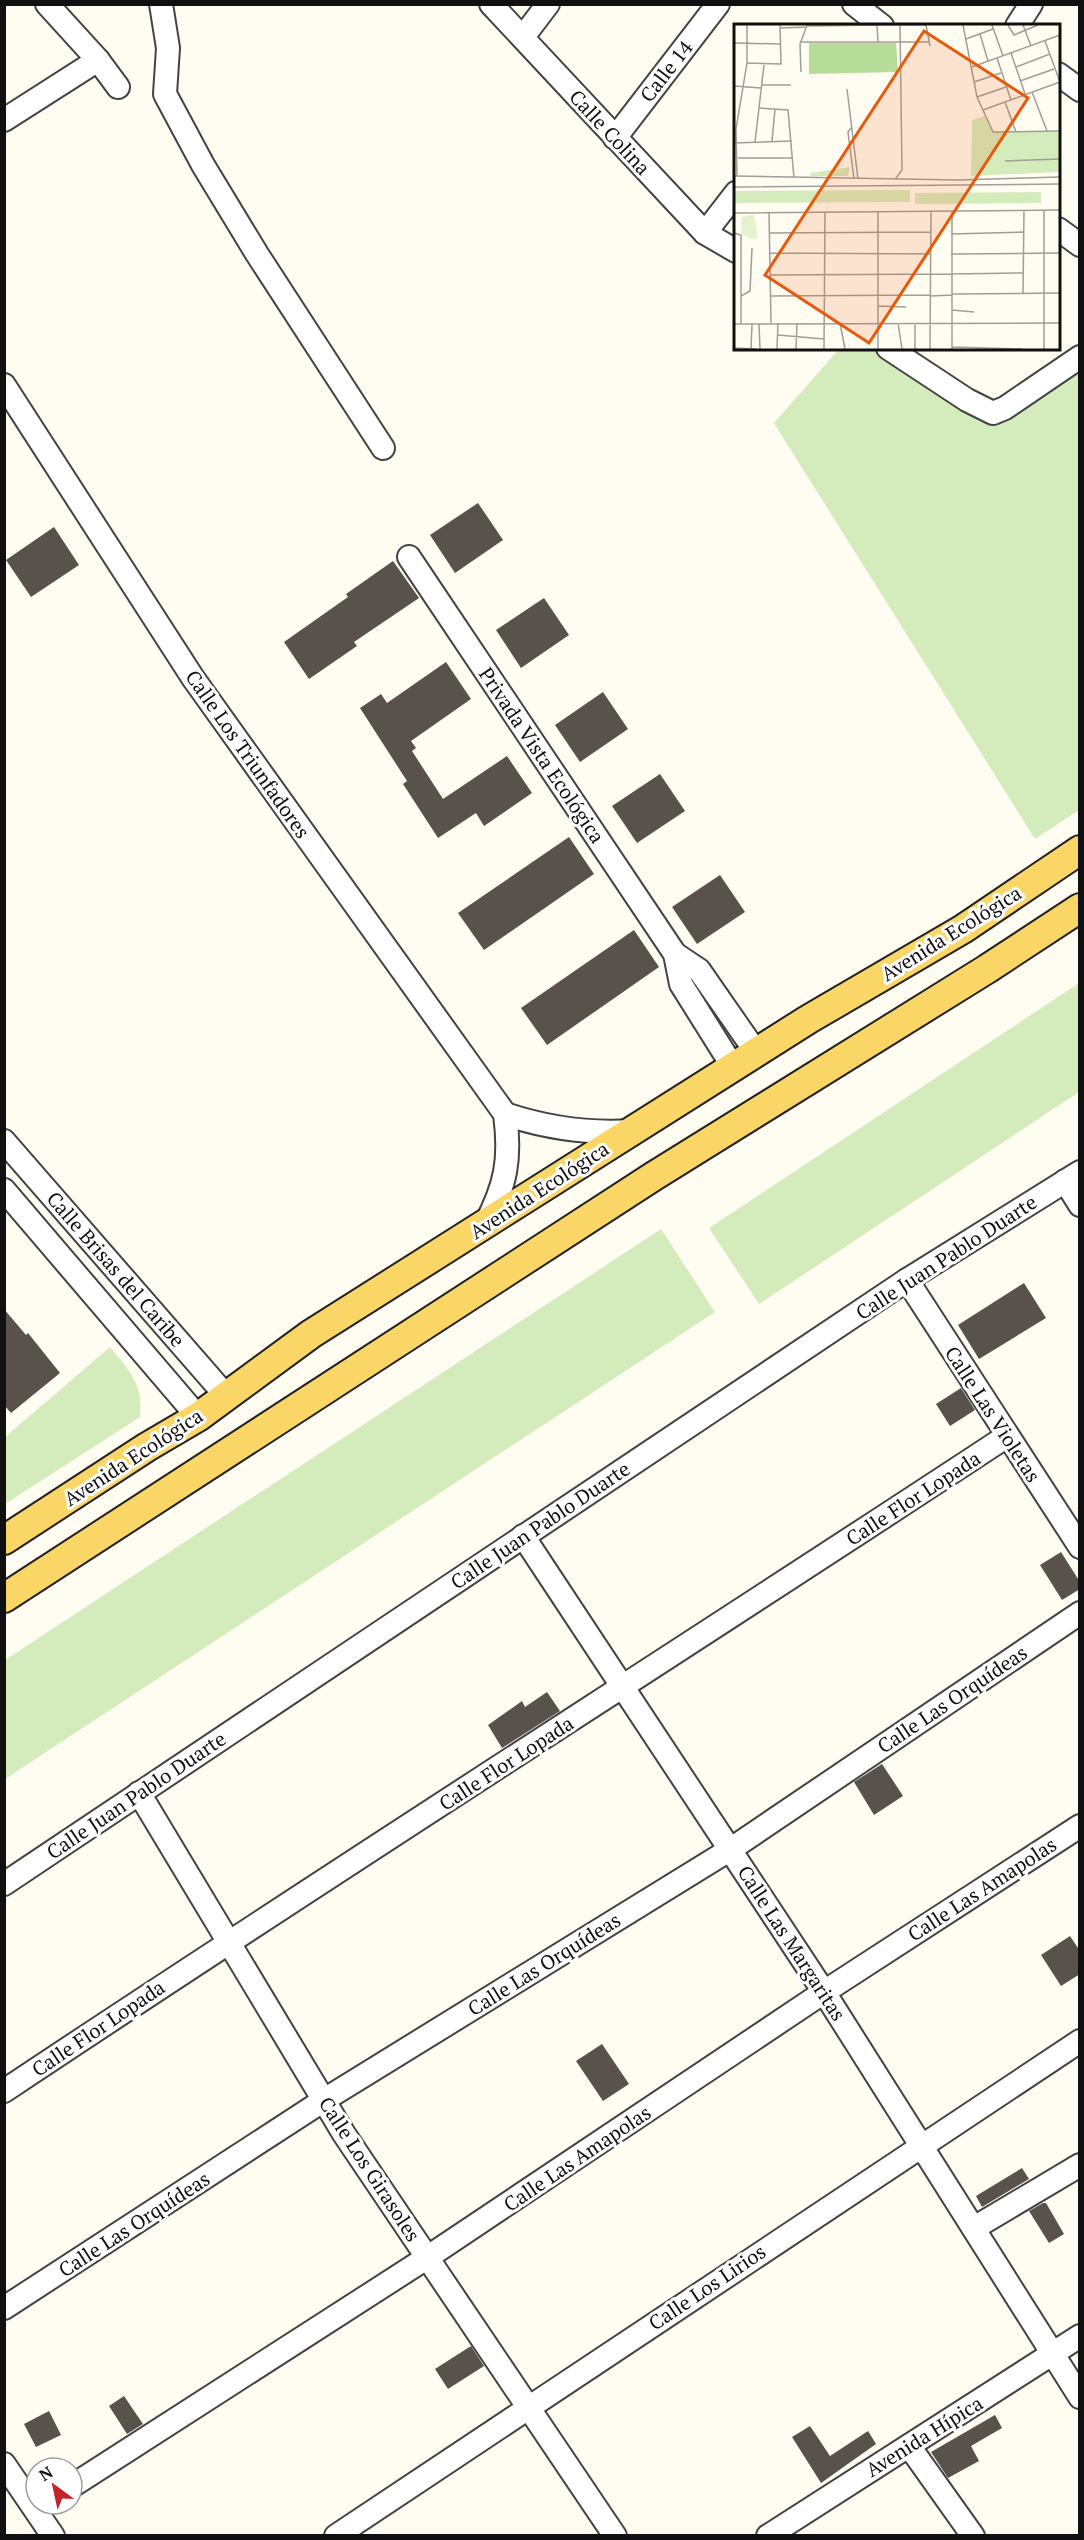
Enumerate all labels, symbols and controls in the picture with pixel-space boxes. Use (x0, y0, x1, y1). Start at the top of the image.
inset map (734, 24, 1060, 350)
street label: Calle 14 (633, 34, 699, 107)
street label: Calle Colina (563, 84, 657, 180)
street label: Privada Vista Ecológica (473, 662, 611, 848)
street label: Calle Los Triunfadores (180, 664, 316, 844)
street label: Avenida Ecológica (876, 879, 1026, 987)
street label: Avenida Ecológica (464, 1135, 614, 1245)
street label: Calle Brisas del Caribe (41, 1185, 191, 1353)
street label: Calle Juan Pablo Duarte (850, 1188, 1042, 1326)
street label: Calle Las Violetas (939, 1341, 1047, 1487)
street label: Avenida Ecológica (58, 1402, 208, 1512)
street label: Calle Flor Lopada (841, 1444, 985, 1552)
street label: Calle Juan Pablo Duarte (445, 1455, 635, 1595)
street label: Calle Las Orquídeas (872, 1639, 1032, 1759)
street label: Calle Flor Lopada (434, 1709, 578, 1817)
street label: Calle Juan Pablo Duarte (41, 1725, 231, 1865)
street label: Calle Las Amapolas (902, 1831, 1062, 1947)
street label: Calle Las Margaritas (732, 1860, 852, 2026)
street label: Calle Las Orquídeas (462, 1906, 626, 2022)
street label: Calle Flor Lopada (26, 1973, 170, 2083)
street label: Calle Los Girasoles (313, 2091, 427, 2247)
street label: Calle Las Amapolas (498, 2099, 656, 2217)
street label: Calle Las Orquídeas (53, 2165, 215, 2283)
street label: Calle Los Lirios (643, 2238, 771, 2336)
street label: Avenida Hípica (860, 2389, 988, 2483)
north arrow (24, 2456, 84, 2516)
text: N (35, 2461, 57, 2486)

